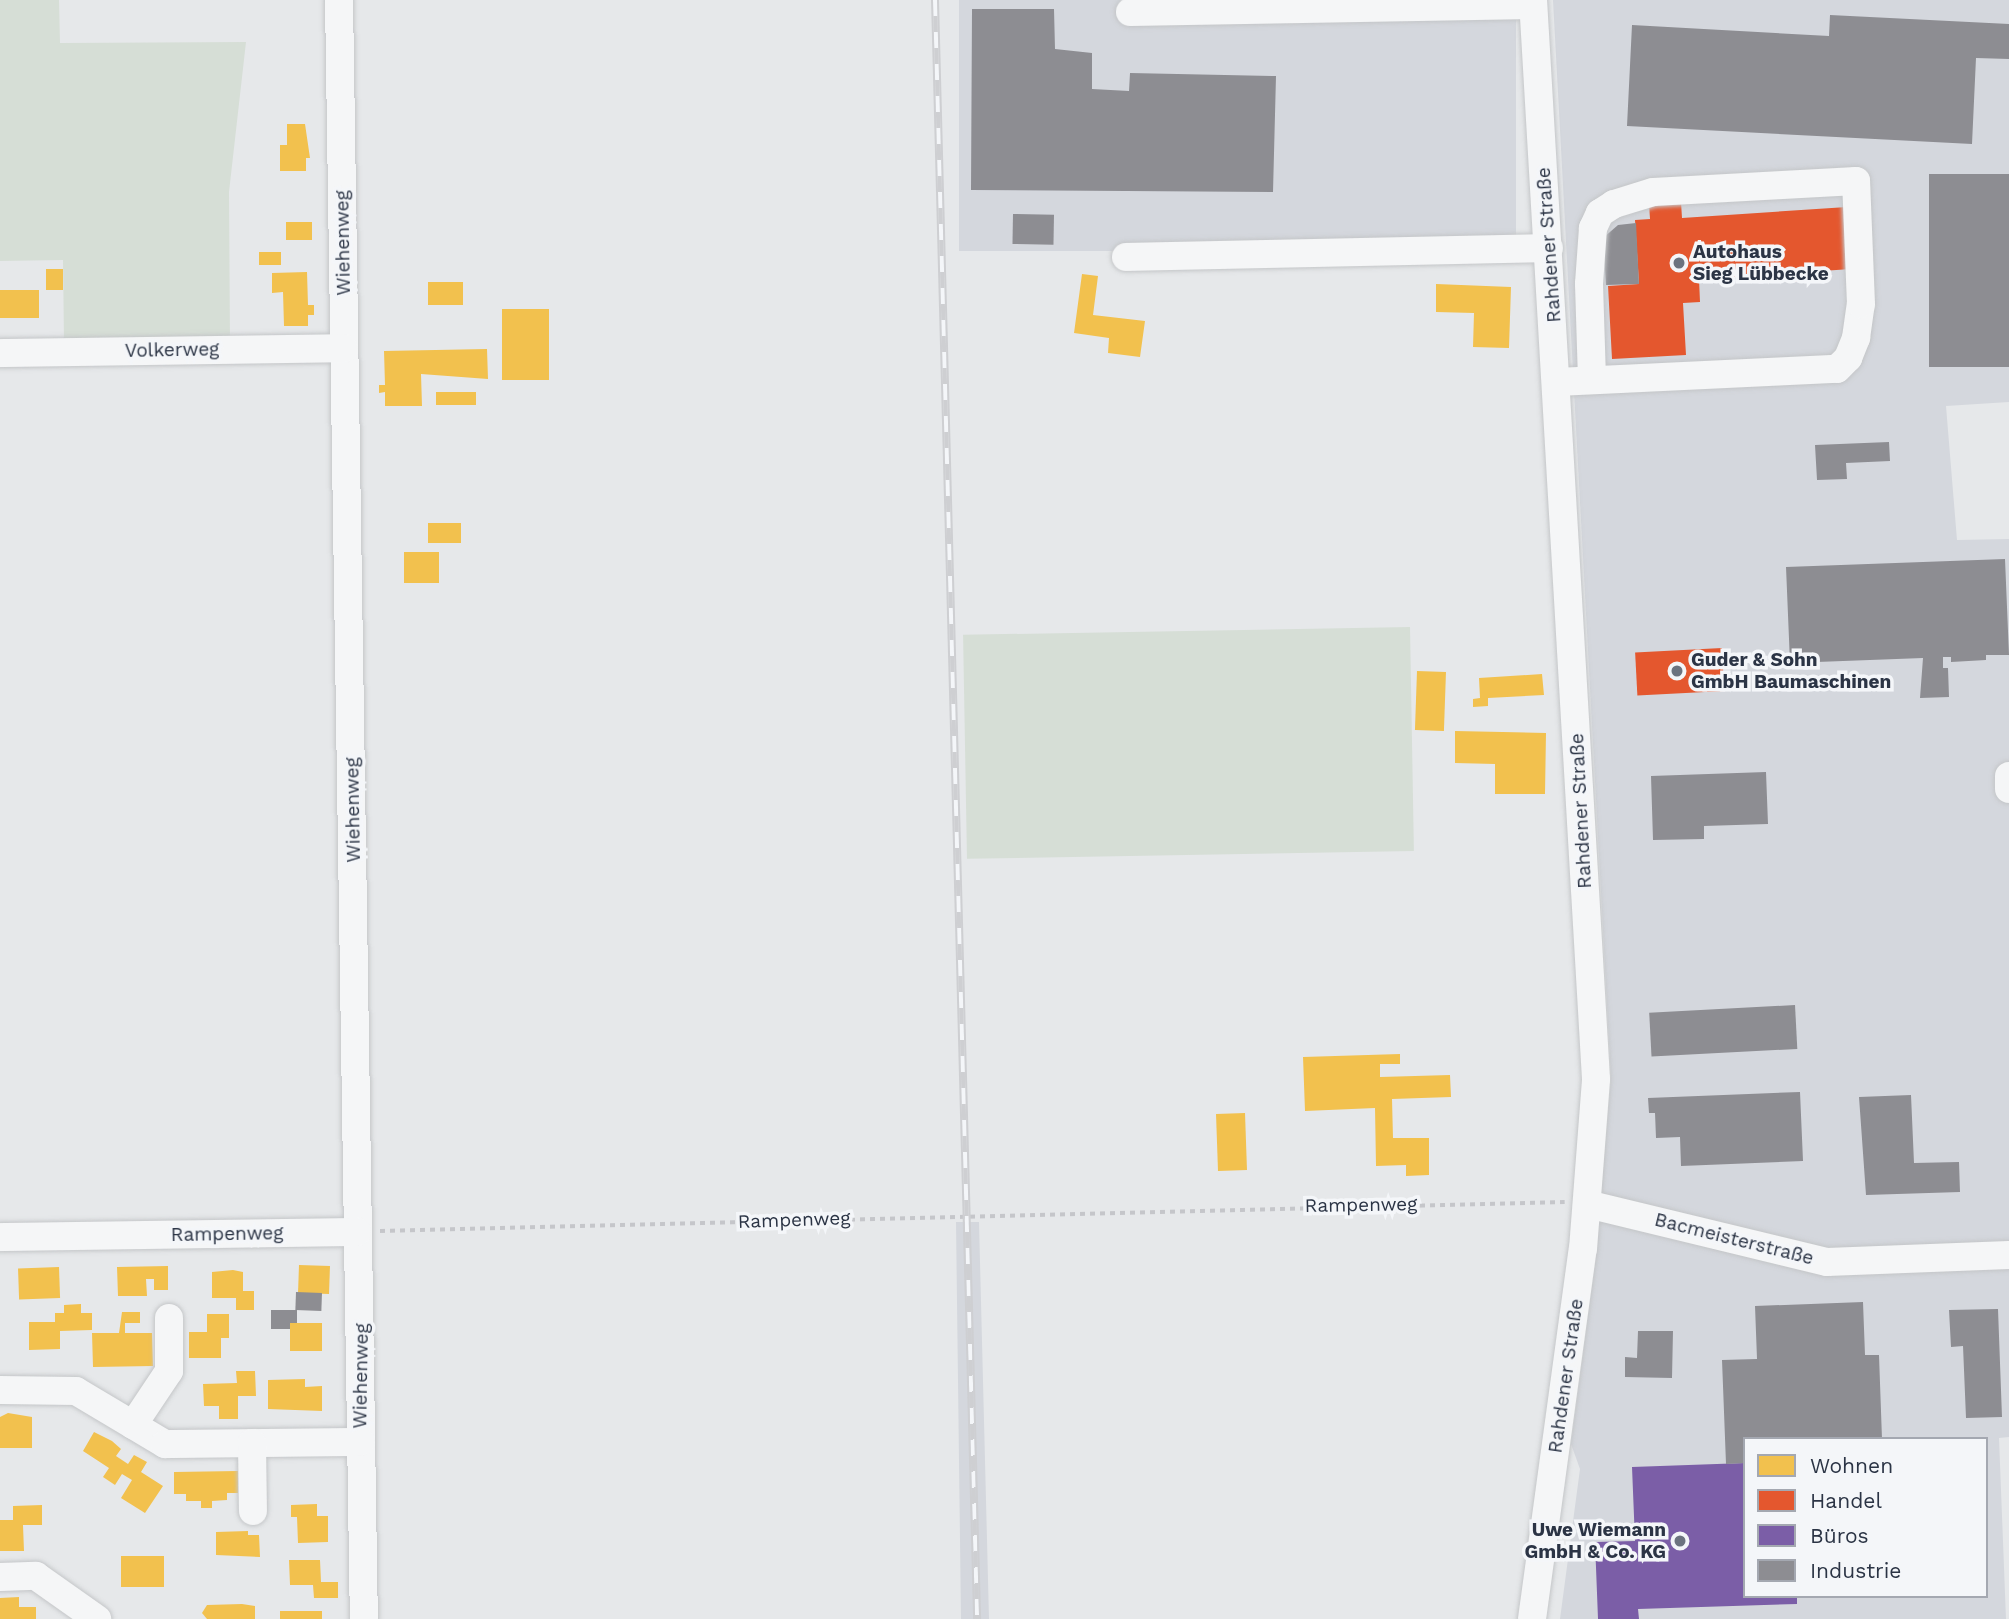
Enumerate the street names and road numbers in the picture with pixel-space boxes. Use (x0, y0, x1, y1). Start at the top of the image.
street label: Rahdener Straße (1532, 166, 1566, 324)
street label: Wiehenweg (331, 190, 355, 296)
street label: Volkerweg (125, 338, 219, 362)
street label: Rahdener Straße (1566, 732, 1596, 890)
street label: Wiehenweg (341, 757, 365, 863)
street label: Rampenweg (1304, 1193, 1418, 1217)
street label: Rampenweg (737, 1207, 851, 1233)
street label: Bacmeisterstraße (1652, 1208, 1816, 1270)
street label: Rampenweg (170, 1222, 284, 1246)
street label: Rahdener Straße (1544, 1297, 1588, 1455)
street label: Wiehenweg (349, 1323, 373, 1429)

